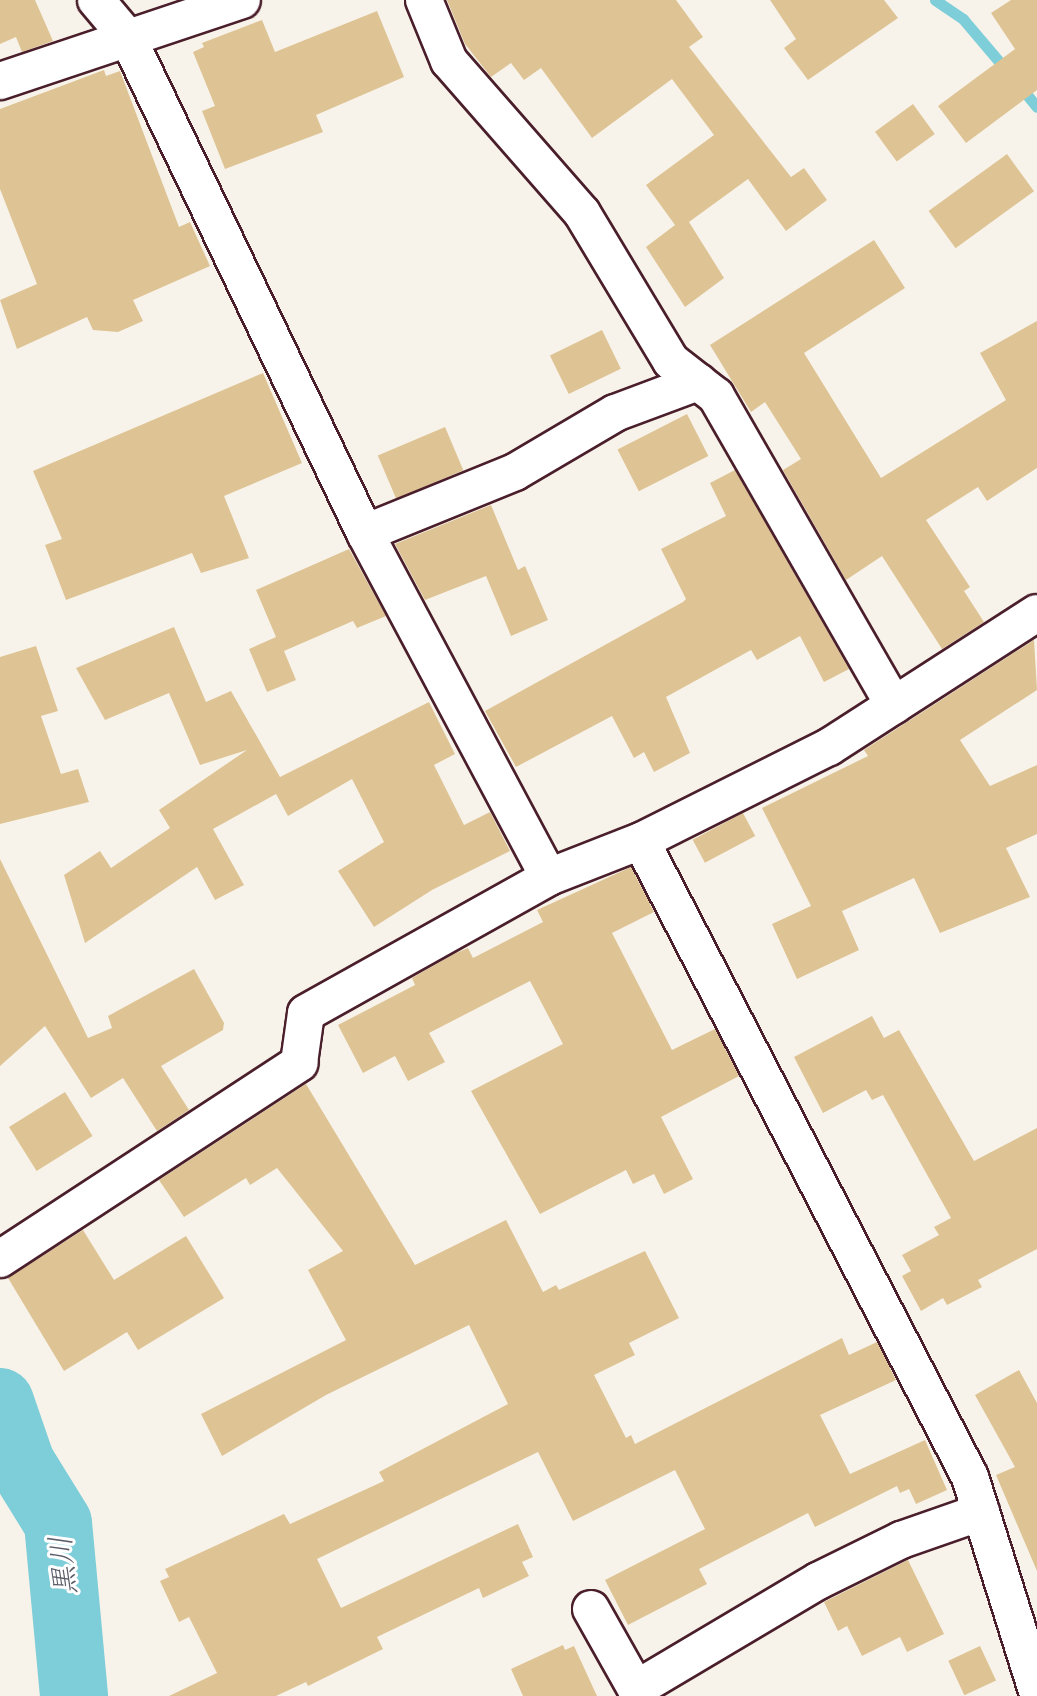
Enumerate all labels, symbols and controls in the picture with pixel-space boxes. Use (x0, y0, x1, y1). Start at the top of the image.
water label: 黒川 (40, 1534, 82, 1598)

